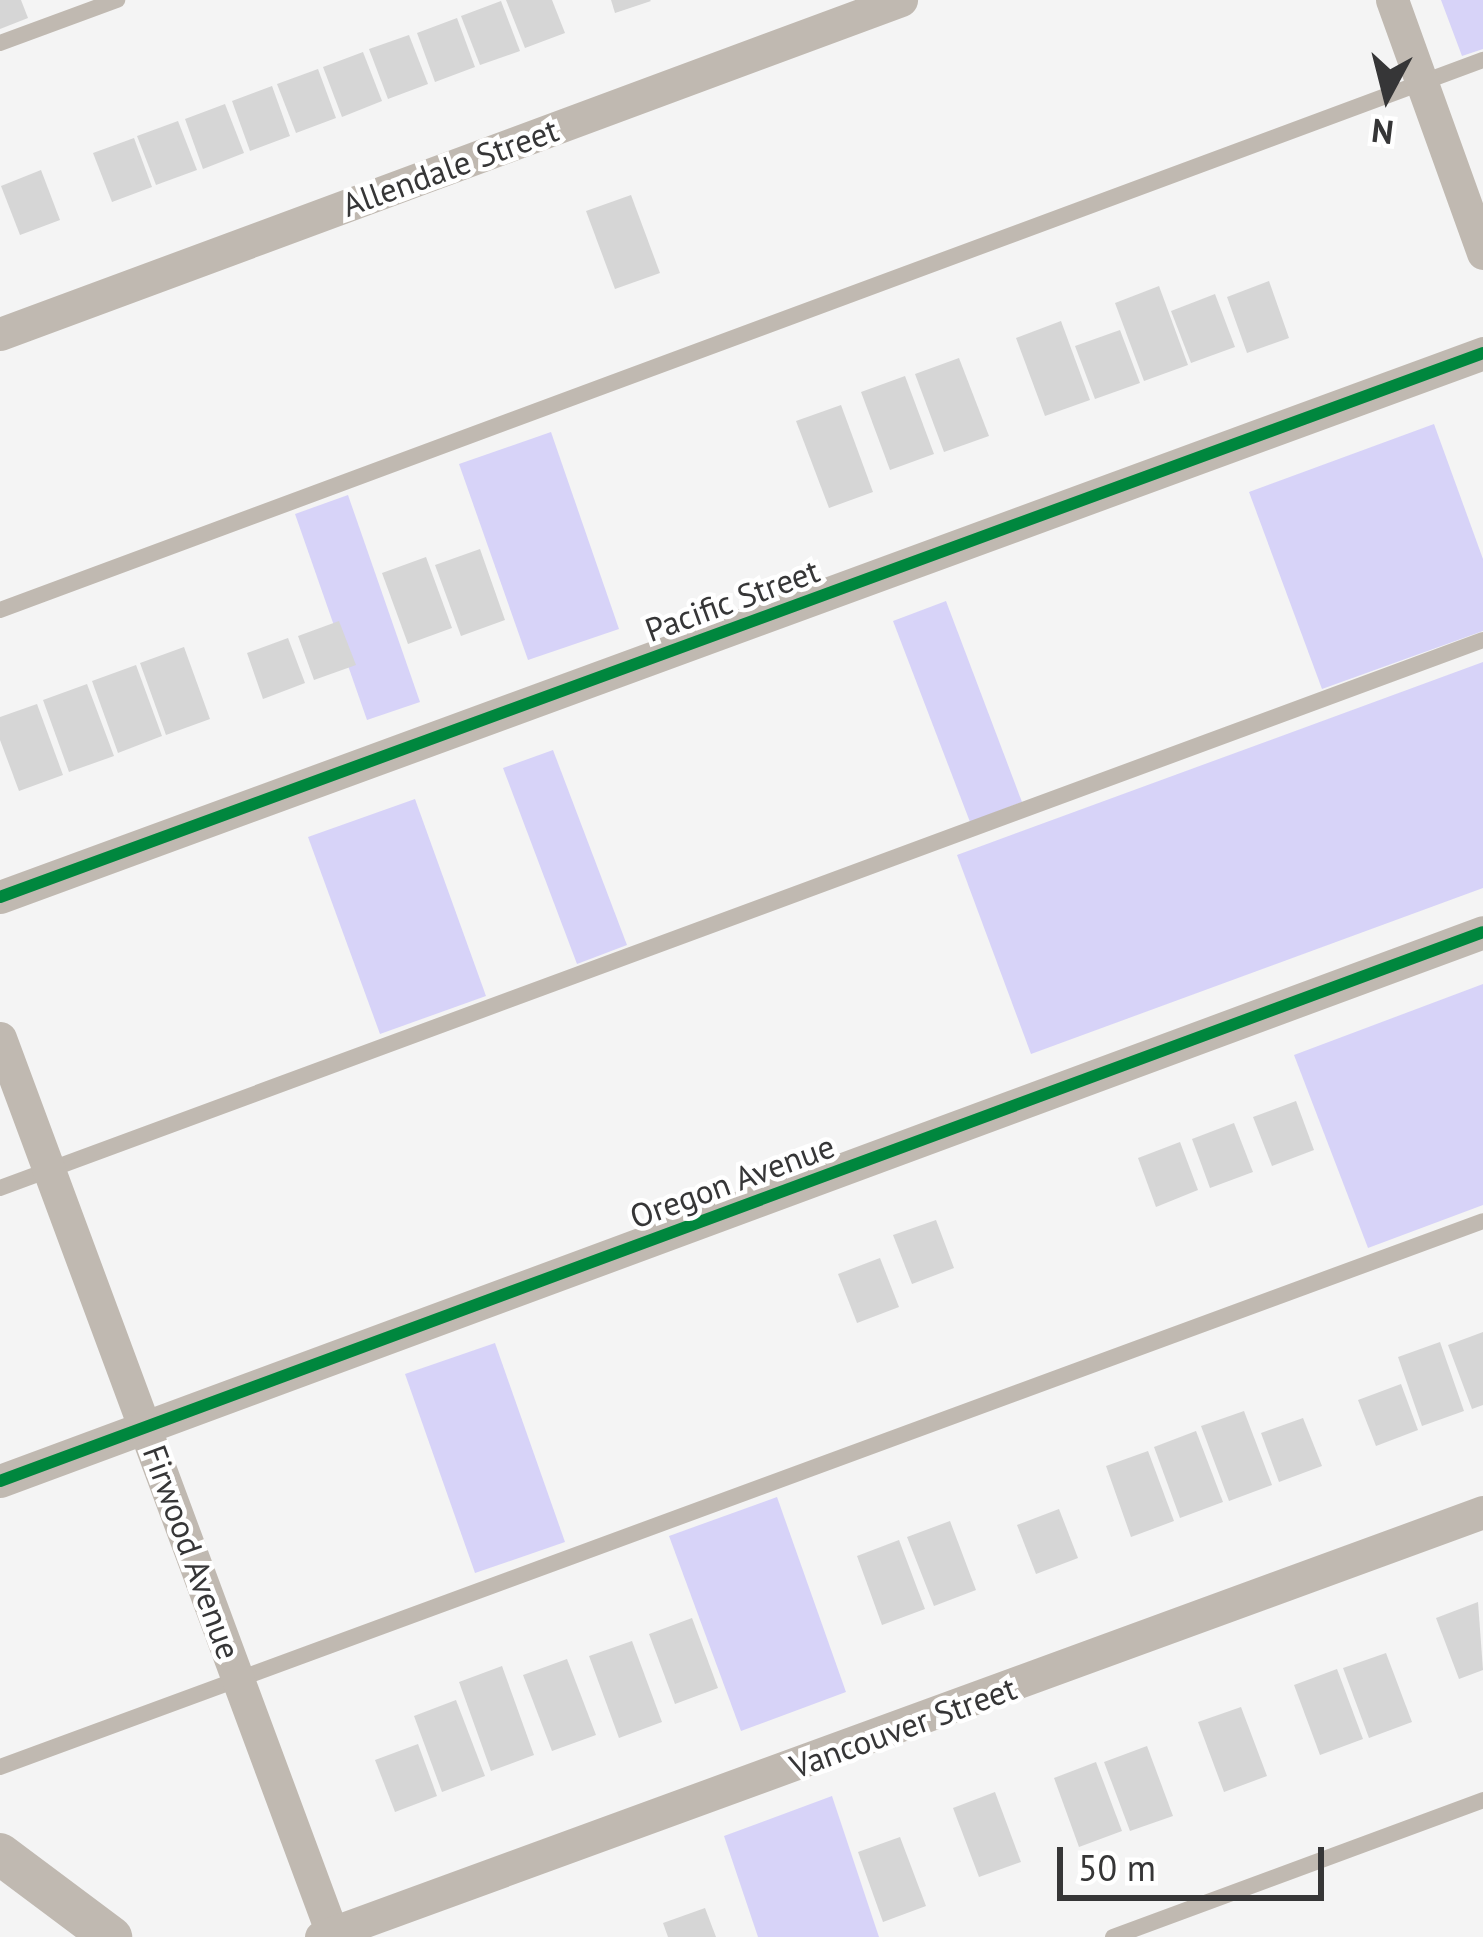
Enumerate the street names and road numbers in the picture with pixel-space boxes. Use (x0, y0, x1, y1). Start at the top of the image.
street label: Allendale Street (337, 110, 563, 224)
street label: Pacific Street (639, 550, 825, 650)
street label: Oregon Avenue (624, 1126, 840, 1236)
street label: Firwood Avenue (135, 1439, 249, 1665)
street label: Vancouver Street (785, 1668, 1021, 1786)

